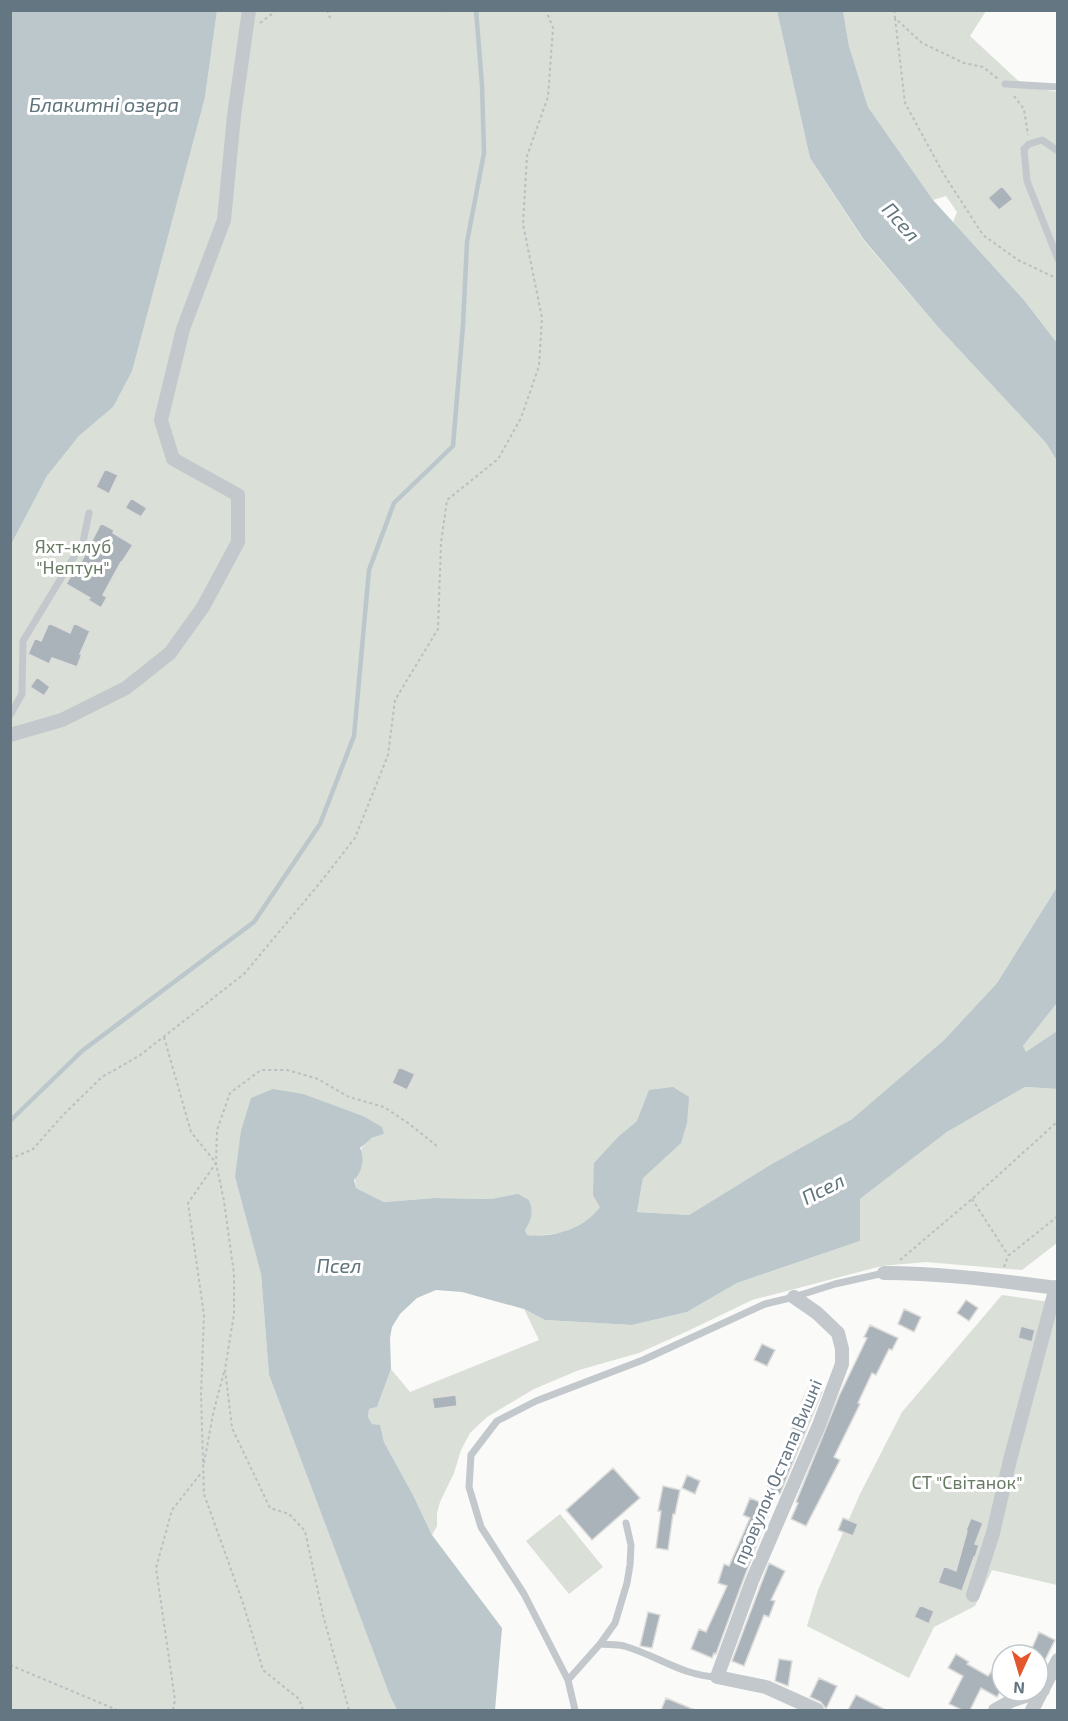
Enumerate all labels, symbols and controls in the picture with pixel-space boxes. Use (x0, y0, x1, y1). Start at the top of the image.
water label: Блакитні озера (29, 92, 179, 116)
water label: Псел (878, 197, 926, 246)
park label: Яхт-клуб "Нептун" (35, 535, 111, 578)
water label: Псел (797, 1167, 848, 1209)
water label: Псел (317, 1253, 361, 1277)
street label: провулок Остапа Вишні (728, 1376, 826, 1568)
park label: СТ "Світанок" (911, 1471, 1023, 1493)
north arrow (990, 1643, 1050, 1703)
text: N (1012, 1679, 1025, 1698)

